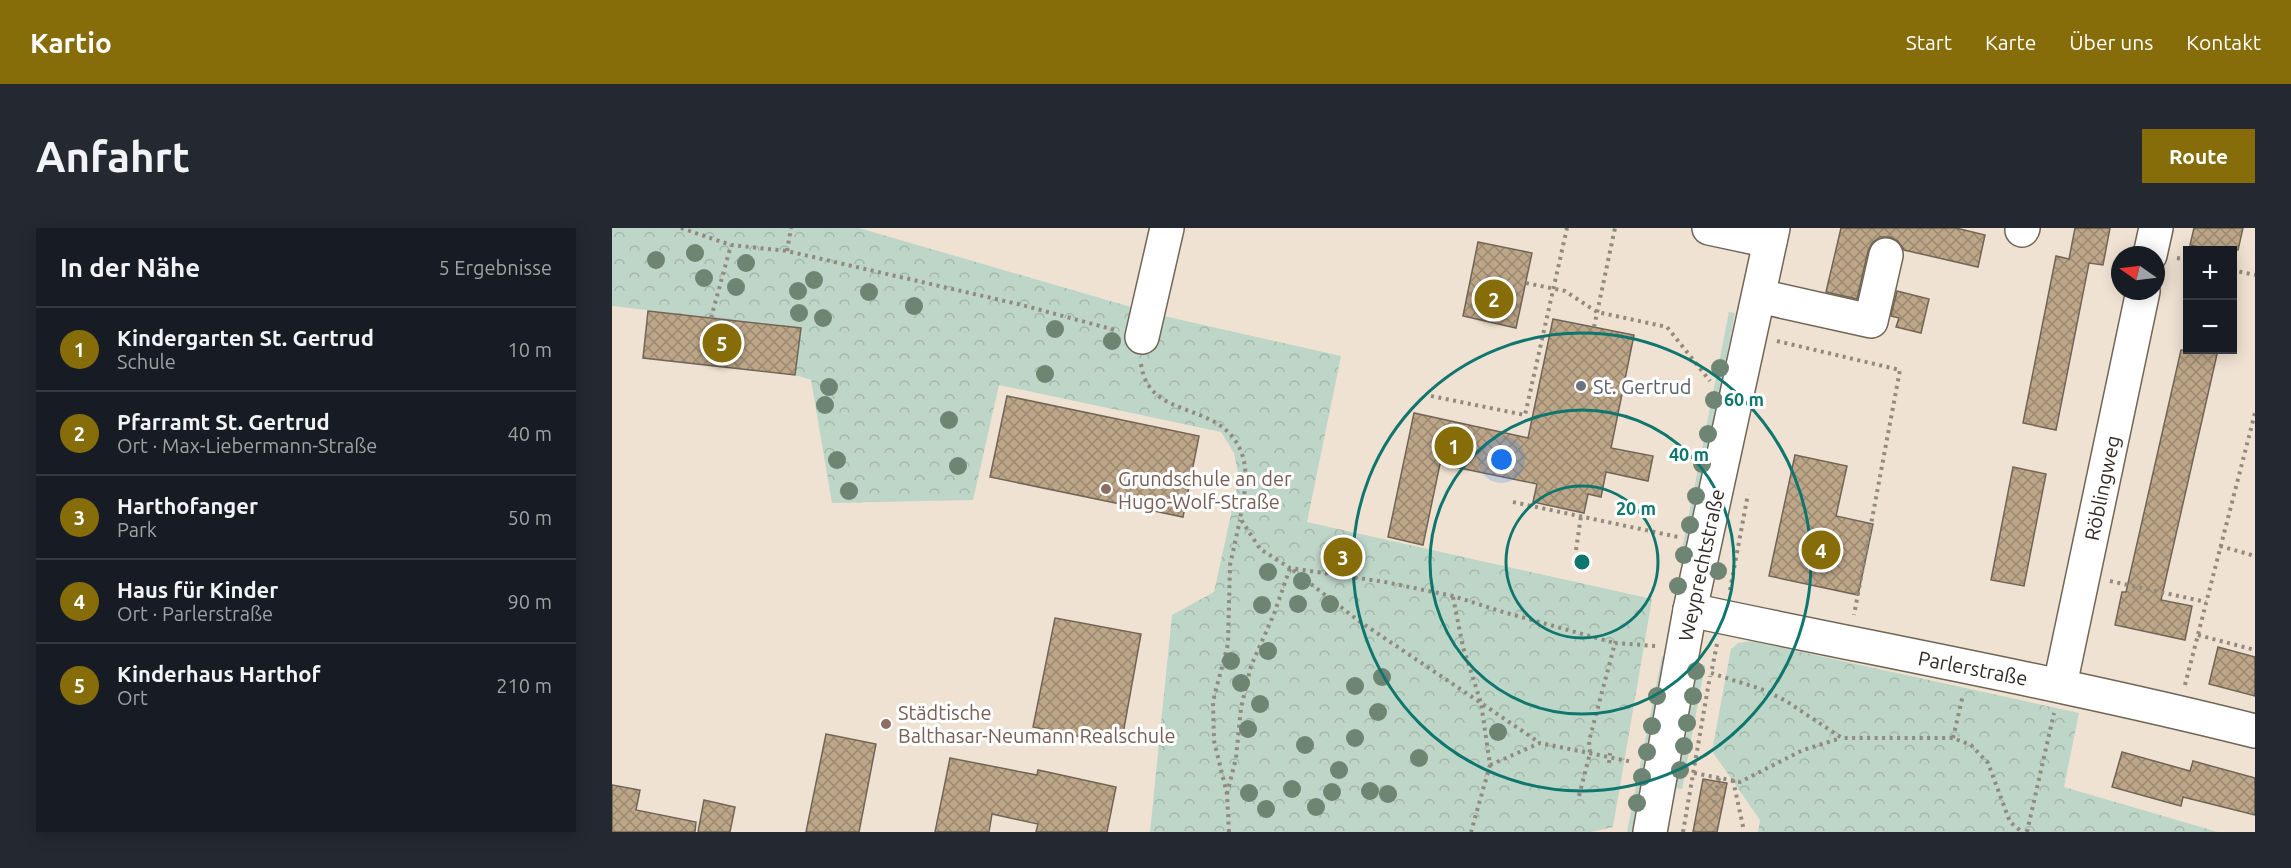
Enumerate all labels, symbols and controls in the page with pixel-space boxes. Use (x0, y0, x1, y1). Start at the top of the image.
text: Kartio (30, 27, 112, 58)
text: Start (1906, 30, 1952, 54)
text: Karte (1985, 30, 2036, 54)
text: Über uns (2069, 30, 2153, 54)
text: Kontakt (2186, 30, 2261, 54)
button: Route (2142, 129, 2255, 183)
text: Anfahrt (36, 133, 190, 180)
north arrow (2111, 246, 2165, 300)
map controls (2183, 246, 2237, 354)
button: + (2183, 246, 2237, 300)
text: In der Nähe (60, 253, 200, 282)
text: 5 Ergebnisse (438, 256, 552, 279)
pin: 2 (1474, 276, 1514, 322)
button: − (2183, 300, 2237, 354)
pin: 5 (702, 320, 742, 366)
text: Kindergarten St. Gertrud (117, 325, 374, 350)
text: 1 (74, 338, 85, 361)
text: 10 m (508, 338, 552, 361)
text: Schule (117, 350, 176, 373)
place label: St. Gertrud (1593, 375, 1692, 398)
marker: St. Gertrud (1574, 379, 1588, 393)
text: 60 m (1724, 389, 1764, 409)
text: Pfarramt St. Gertrud (117, 409, 330, 434)
text: 2 (74, 422, 85, 445)
text: 40 m (508, 422, 552, 445)
pin: 1 (1434, 424, 1474, 468)
street label: Röblingweg (2080, 433, 2124, 543)
text: Ort · Max-Liebermann-Straße (117, 434, 377, 457)
text: 40 m (1669, 444, 1709, 464)
your location (1487, 445, 1516, 474)
place label: Grundschule an der Hugo-Wolf-Straße (1118, 467, 1292, 513)
marker: Grundschule an der Hugo-Wolf-Straße (1099, 482, 1113, 496)
street label: Weyprechtstraße (1674, 487, 1728, 643)
text: Harthofanger (117, 493, 258, 518)
text: 20 m (1616, 498, 1656, 518)
text: 3 (74, 506, 85, 529)
text: 50 m (508, 506, 552, 529)
text: Park (117, 518, 157, 541)
pin: 4 (1802, 528, 1840, 572)
pin: 3 (1324, 534, 1362, 580)
centre of rings (1572, 552, 1592, 572)
text: Haus für Kinder (117, 577, 278, 602)
text: 4 (74, 590, 85, 613)
text: 90 m (508, 590, 552, 613)
text: Ort · Parlerstraße (117, 602, 273, 625)
street label: Parlerstraße (1916, 646, 2030, 690)
text: Kinderhaus Harthof (117, 661, 321, 686)
text: 5 (74, 674, 85, 697)
text: 210 m (496, 674, 552, 697)
text: Ort (117, 686, 148, 709)
place label: Städtische Balthasar-Neumann Realschule (898, 701, 1176, 747)
marker: Städtische Balthasar-Neumann Realschule (879, 717, 893, 731)

